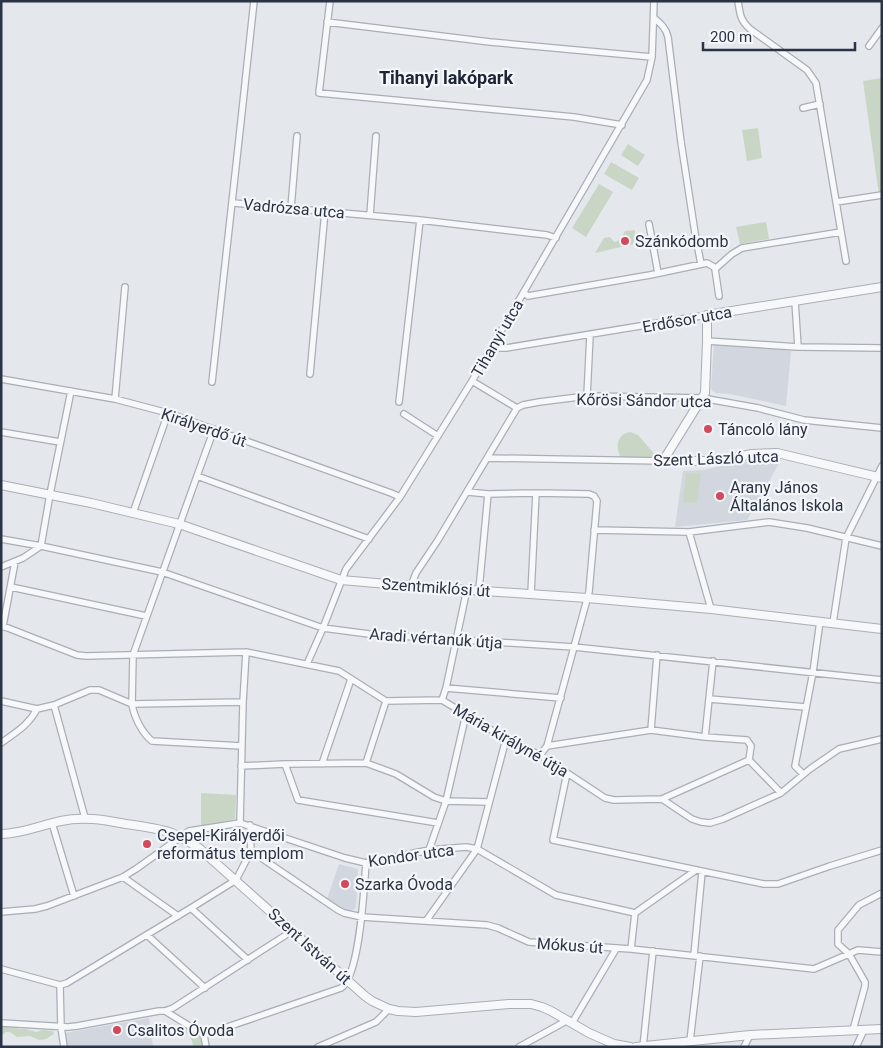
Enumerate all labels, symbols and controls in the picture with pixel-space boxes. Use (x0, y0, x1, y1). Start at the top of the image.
scale bar (703, 20, 856, 52)
text: 200 m (710, 28, 752, 46)
district label: Tihanyi lakópark (379, 67, 513, 88)
street label: Vadrózsa utca (242, 195, 346, 222)
place label: Szánkódomb (635, 232, 728, 251)
marker: Szánkódomb (619, 235, 631, 247)
street label: Tihanyi utca (468, 296, 527, 380)
street label: Erdősor utca (641, 302, 733, 337)
street label: Kőrösi Sándor utca (576, 390, 712, 411)
street label: Királyerdő út (159, 404, 249, 451)
place label: Táncoló lány (718, 420, 808, 439)
marker: Táncoló lány (702, 423, 714, 435)
street label: Szent László utca (653, 447, 779, 470)
place label: Arany János Általános Iskola (730, 478, 843, 515)
marker: Arany János Általános Iskola (714, 490, 726, 502)
street label: Szentmiklósi út (381, 574, 491, 601)
street label: Aradi vértanúk útja (369, 624, 503, 653)
street label: Mária királyné útja (450, 700, 572, 781)
place label: Csepel-Királyerdői református templom (157, 826, 304, 863)
marker: Csepel-Királyerdői református templom (141, 838, 153, 850)
street label: Kondor utca (367, 840, 455, 871)
place label: Szarka Óvoda (355, 874, 453, 894)
marker: Szarka Óvoda (339, 878, 351, 890)
street label: Szent István út (264, 904, 355, 989)
street label: Mókus út (536, 934, 604, 957)
place label: Csalitos Óvoda (127, 1020, 234, 1040)
marker: Csalitos Óvoda (111, 1024, 123, 1036)

